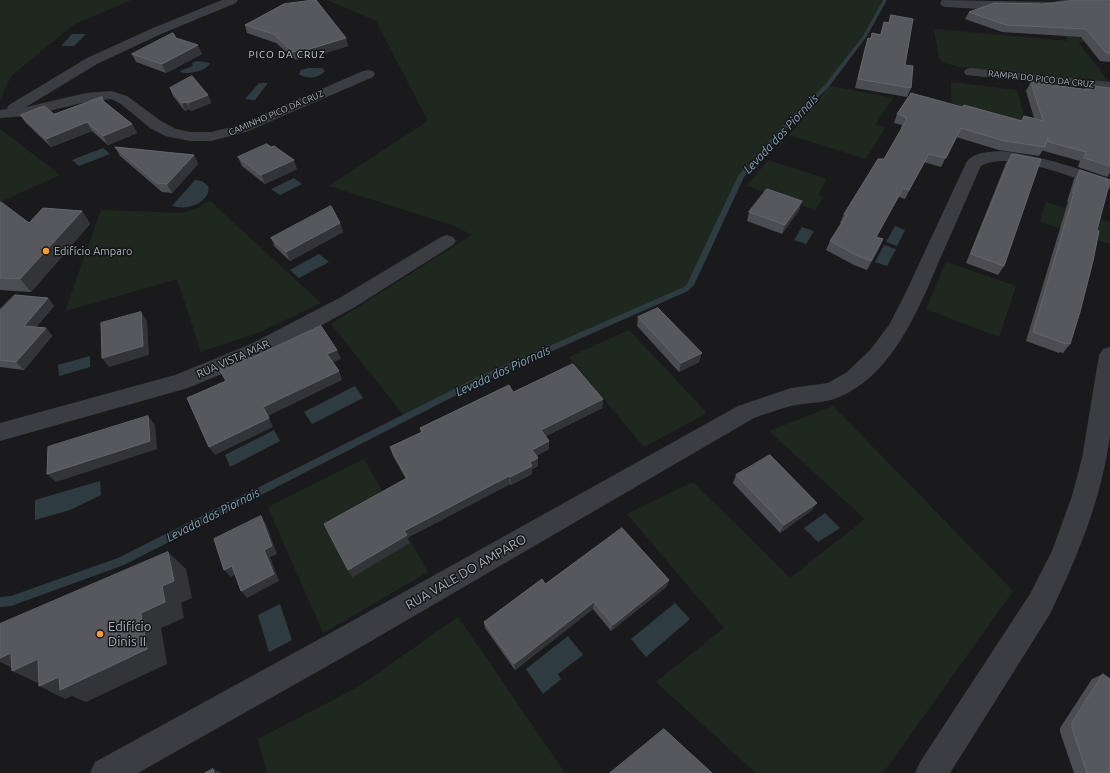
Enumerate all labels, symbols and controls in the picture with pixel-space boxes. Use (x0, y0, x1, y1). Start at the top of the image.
district label: PICO DA CRUZ (248, 49, 326, 61)
street label: RAMPA DO PICO DA CRUZ (987, 68, 1095, 90)
street label: CAMINHO PICO DA CRUZ (227, 88, 325, 138)
water label: Levada dos Piornais (741, 91, 821, 177)
place label: Edifício Amparo (54, 244, 133, 258)
marker: Edifício Amparo (41, 246, 51, 256)
street label: RUA VISTA MAR (195, 337, 271, 381)
water label: Levada dos Piornais (453, 343, 553, 399)
water label: Levada dos Piornais (164, 485, 262, 545)
street label: RUA VALE DO AMPARO (403, 531, 529, 613)
place label: Edifício Dinis II (108, 619, 151, 650)
marker: Edifício Dinis II (95, 629, 105, 639)

